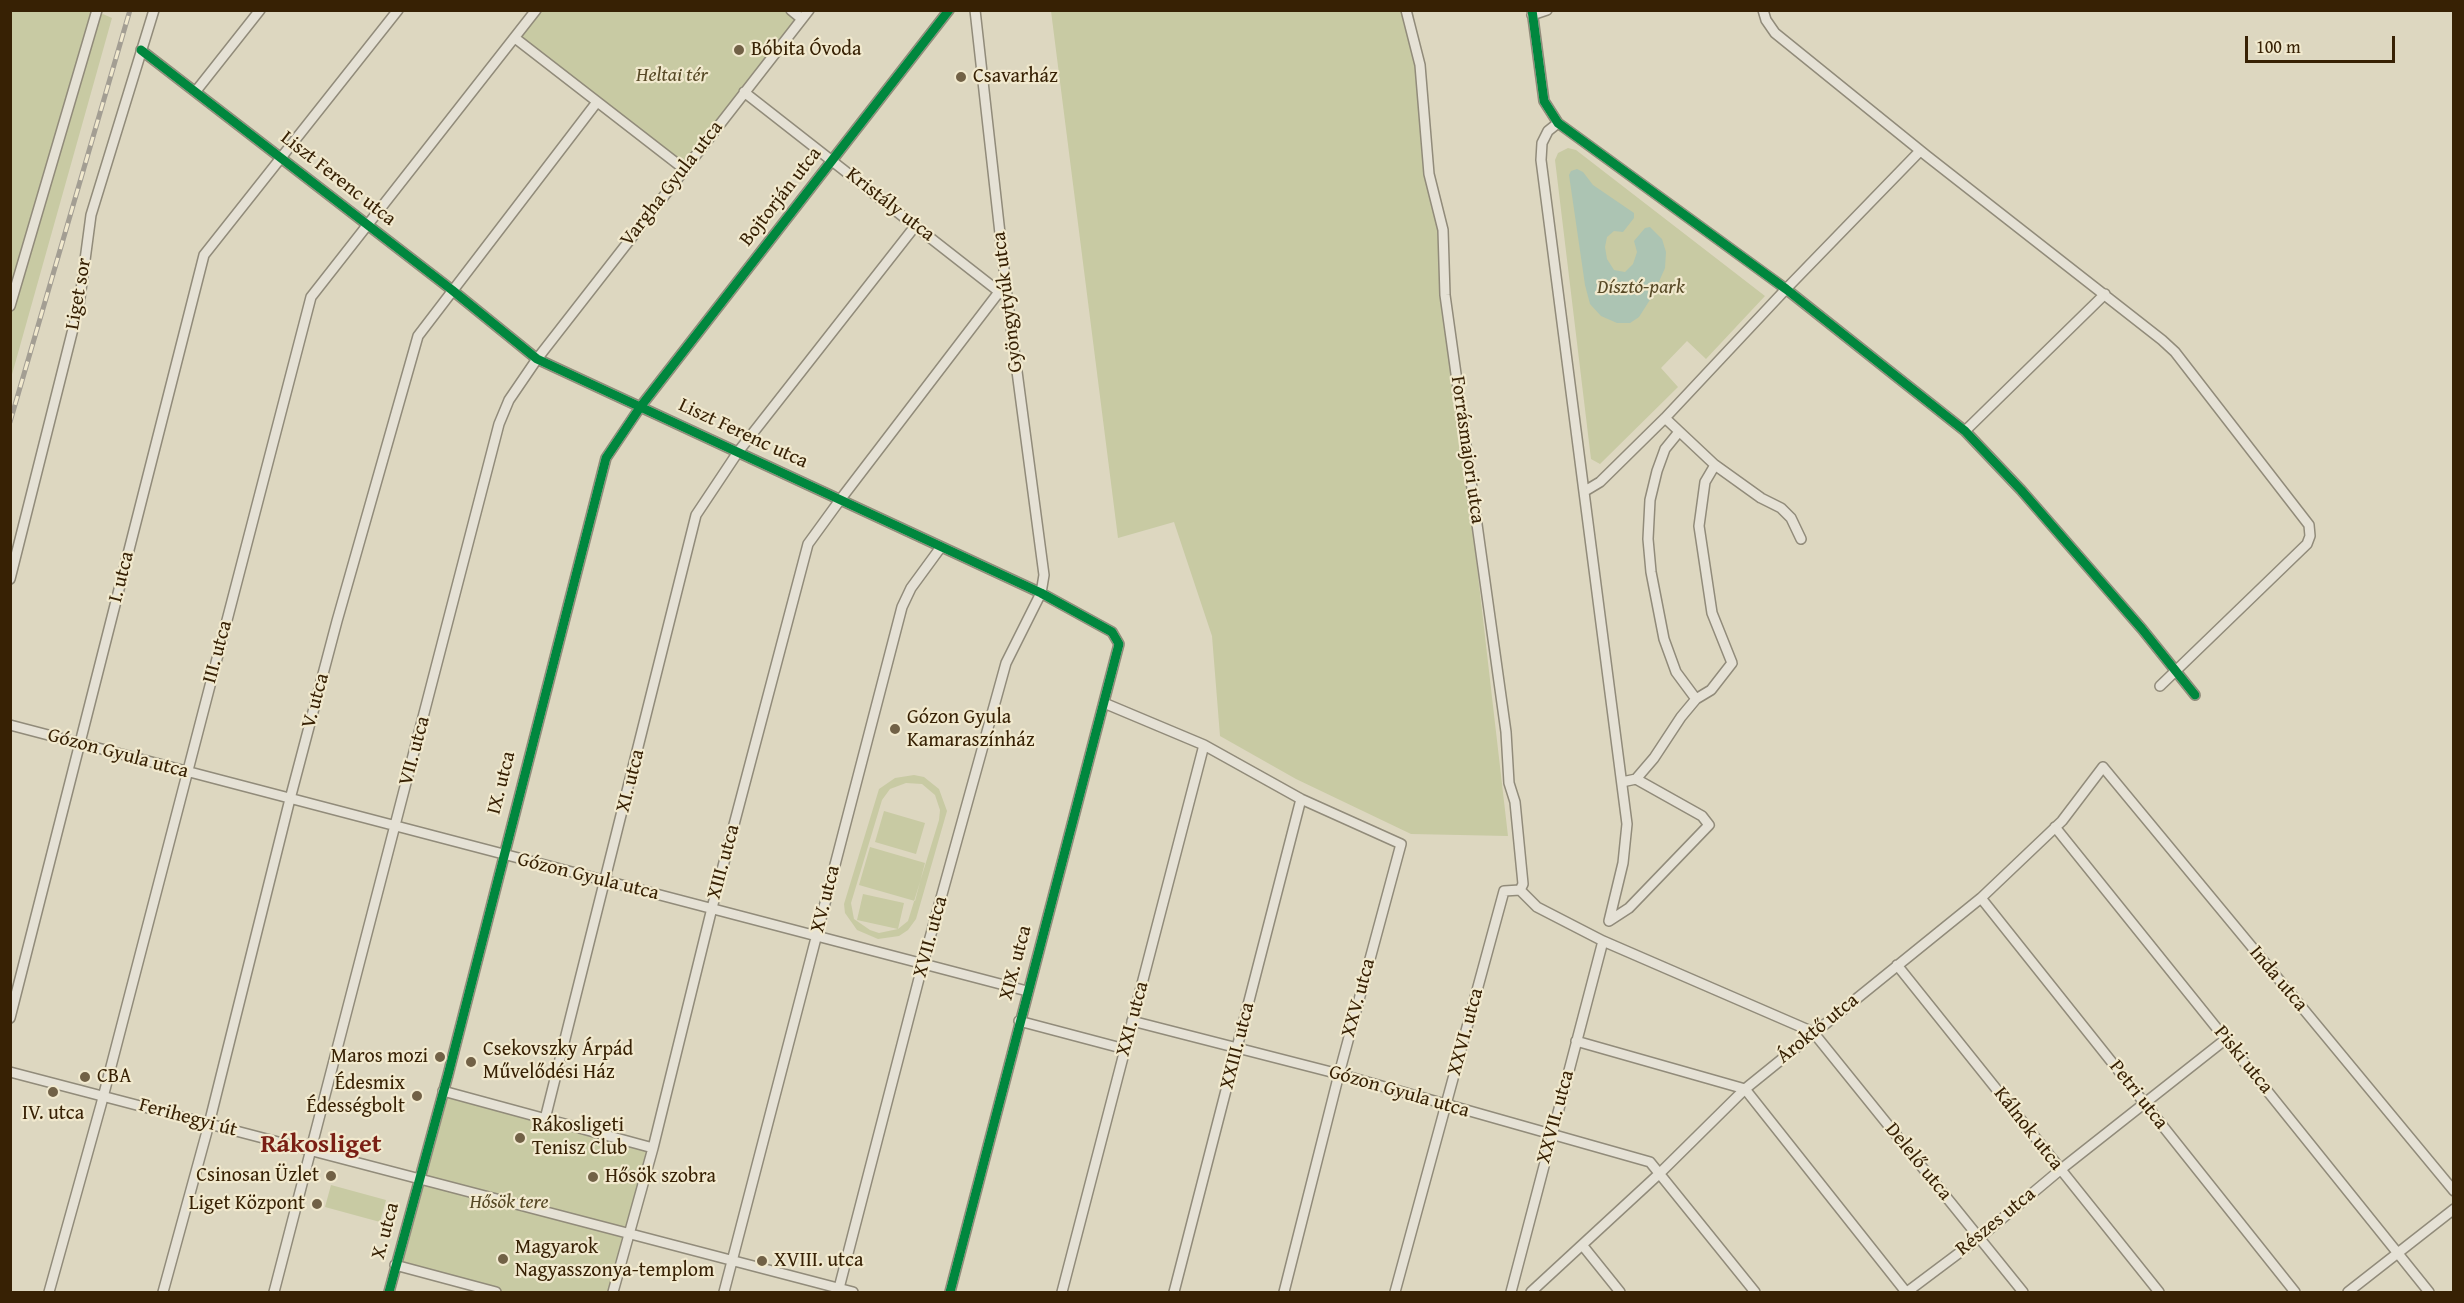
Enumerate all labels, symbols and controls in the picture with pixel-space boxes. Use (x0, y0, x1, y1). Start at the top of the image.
scale bar (2248, 24, 2398, 62)
text: 100 m (2256, 33, 2301, 60)
place label: Bóbita Óvoda (751, 38, 861, 62)
marker: Bóbita Óvoda (732, 43, 746, 57)
park label: Heltai tér (636, 64, 708, 88)
place label: Csavarház (973, 65, 1058, 89)
marker: Csavarház (954, 70, 968, 84)
street label: Vargha Gyula utca (615, 116, 729, 252)
street label: Liszt Ferenc utca (275, 126, 401, 232)
street label: Bojtorján utca (735, 143, 827, 251)
street label: Kristály utca (841, 163, 939, 247)
street label: Gyöngytyúk utca (987, 230, 1029, 374)
street label: Liget sor (61, 256, 97, 332)
park label: Dísztó-park (1597, 276, 1685, 300)
street label: Forrásmajori utca (1445, 375, 1489, 525)
street label: Liszt Ferenc utca (675, 394, 811, 474)
street label: I. utca (104, 549, 140, 605)
street label: III. utca (198, 618, 238, 686)
street label: V. utca (297, 671, 335, 731)
place label: Gózon Gyula Kamaraszínház (907, 706, 1035, 753)
street label: VII. utca (394, 714, 436, 788)
marker: Gózon Gyula Kamaraszínház (888, 722, 902, 736)
street label: Gózon Gyula utca (45, 724, 191, 784)
street label: XI. utca (612, 747, 650, 815)
street label: IX. utca (483, 749, 521, 817)
street label: XIII. utca (703, 822, 745, 902)
street label: Gózon Gyula utca (515, 848, 661, 906)
street label: XV. utca (806, 863, 846, 935)
street label: XVII. utca (909, 894, 953, 980)
street label: XIX. utca (995, 923, 1037, 1003)
street label: Inda utca (2244, 941, 2312, 1017)
street label: XXV. utca (1337, 956, 1381, 1040)
street label: XXI. utca (1112, 979, 1154, 1059)
street label: XXVI. utca (1443, 986, 1489, 1078)
street label: Ároktő utca (1772, 989, 1864, 1069)
street label: XXIII. utca (1216, 1000, 1260, 1092)
street label: Piski utca (2208, 1021, 2278, 1099)
place label: Csekovszky Árpád Művelődési Ház (483, 1038, 633, 1085)
place label: Maros mozi (331, 1045, 428, 1069)
marker: Maros mozi (433, 1050, 447, 1064)
marker: Csekovszky Árpád Művelődési Ház (464, 1055, 478, 1069)
street label: Petri utca (2103, 1055, 2173, 1135)
street label: Gózon Gyula utca (1326, 1061, 1472, 1123)
place label: CBA (97, 1065, 131, 1089)
street label: XXVII. utca (1532, 1068, 1580, 1166)
marker: CBA (78, 1070, 92, 1084)
place label: Édesmix Édességbolt (306, 1072, 405, 1119)
street label: Kálnok utca (1988, 1083, 2068, 1175)
marker: IV. utca (46, 1085, 60, 1099)
marker: Édesmix Édességbolt (410, 1089, 424, 1103)
street label: Ferihegyi út (136, 1093, 240, 1143)
place label: IV. utca (22, 1102, 84, 1126)
place label: Rákosligeti Tenisz Club (532, 1114, 627, 1161)
street label: Delelő utca (1879, 1118, 1957, 1206)
district label: Rákosliget (260, 1129, 382, 1161)
marker: Rákosligeti Tenisz Club (513, 1131, 527, 1145)
place label: Csinosan Üzlet (196, 1164, 319, 1188)
place label: Hősök szobra (605, 1165, 716, 1189)
marker: Csinosan Üzlet (324, 1169, 338, 1183)
marker: Hősök szobra (586, 1170, 600, 1184)
street label: Részes utca (1951, 1183, 2041, 1261)
park label: Hősök tere (469, 1191, 549, 1215)
place label: Liget Központ (189, 1192, 305, 1216)
marker: Liget Központ (310, 1197, 324, 1211)
street label: X. utca (367, 1200, 405, 1262)
place label: Magyarok Nagyasszonya-templom (515, 1236, 714, 1283)
place label: XVIII. utca (774, 1249, 863, 1273)
marker: Magyarok Nagyasszonya-templom (496, 1252, 510, 1266)
marker: XVIII. utca (755, 1254, 769, 1268)

